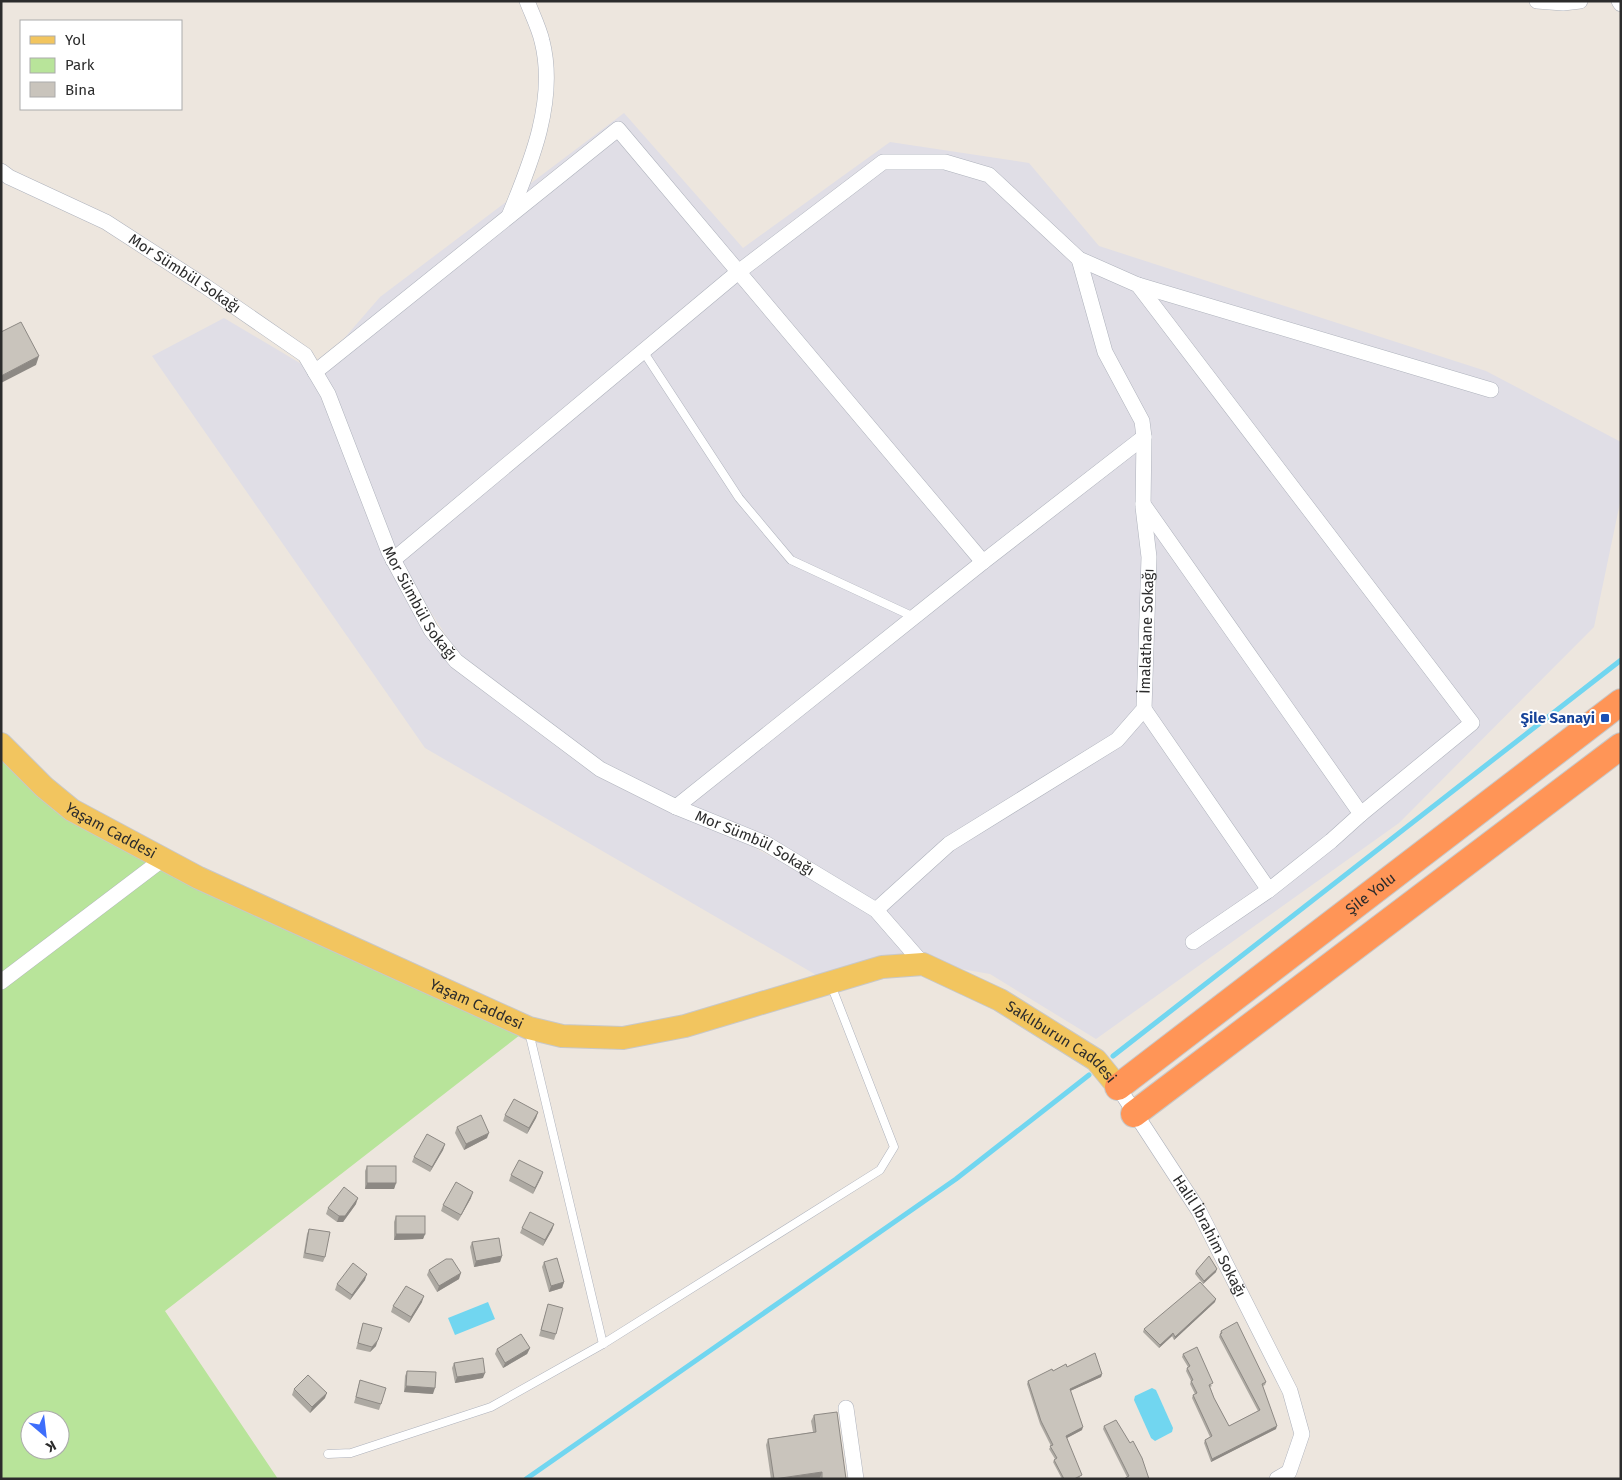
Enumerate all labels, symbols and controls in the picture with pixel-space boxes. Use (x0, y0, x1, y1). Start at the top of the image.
legend (20, 20, 182, 110)
text: Yol (65, 31, 86, 49)
text: Park (65, 56, 95, 74)
text: Bina (65, 81, 95, 99)
street label: Mor Sümbül Sokağı (125, 230, 244, 317)
street label: Mor Sümbül Sokağı (379, 543, 461, 664)
street label: İmalathane Sokağı (1136, 568, 1158, 694)
place label: Şile Sanayi (1521, 709, 1595, 728)
marker: Şile Sanayi (1599, 712, 1611, 724)
street label: Yaşam Caddesi (61, 799, 159, 862)
street label: Mor Sümbül Sokağı (692, 807, 818, 880)
street label: Şile Yolu (1342, 869, 1399, 919)
street label: Yaşam Caddesi (427, 975, 526, 1033)
street label: Saklıburun Caddesi (1003, 997, 1120, 1087)
street label: Halil İbrahim Sokağı (1169, 1171, 1250, 1300)
north arrow (20, 1410, 70, 1460)
text: K (42, 1436, 59, 1456)

